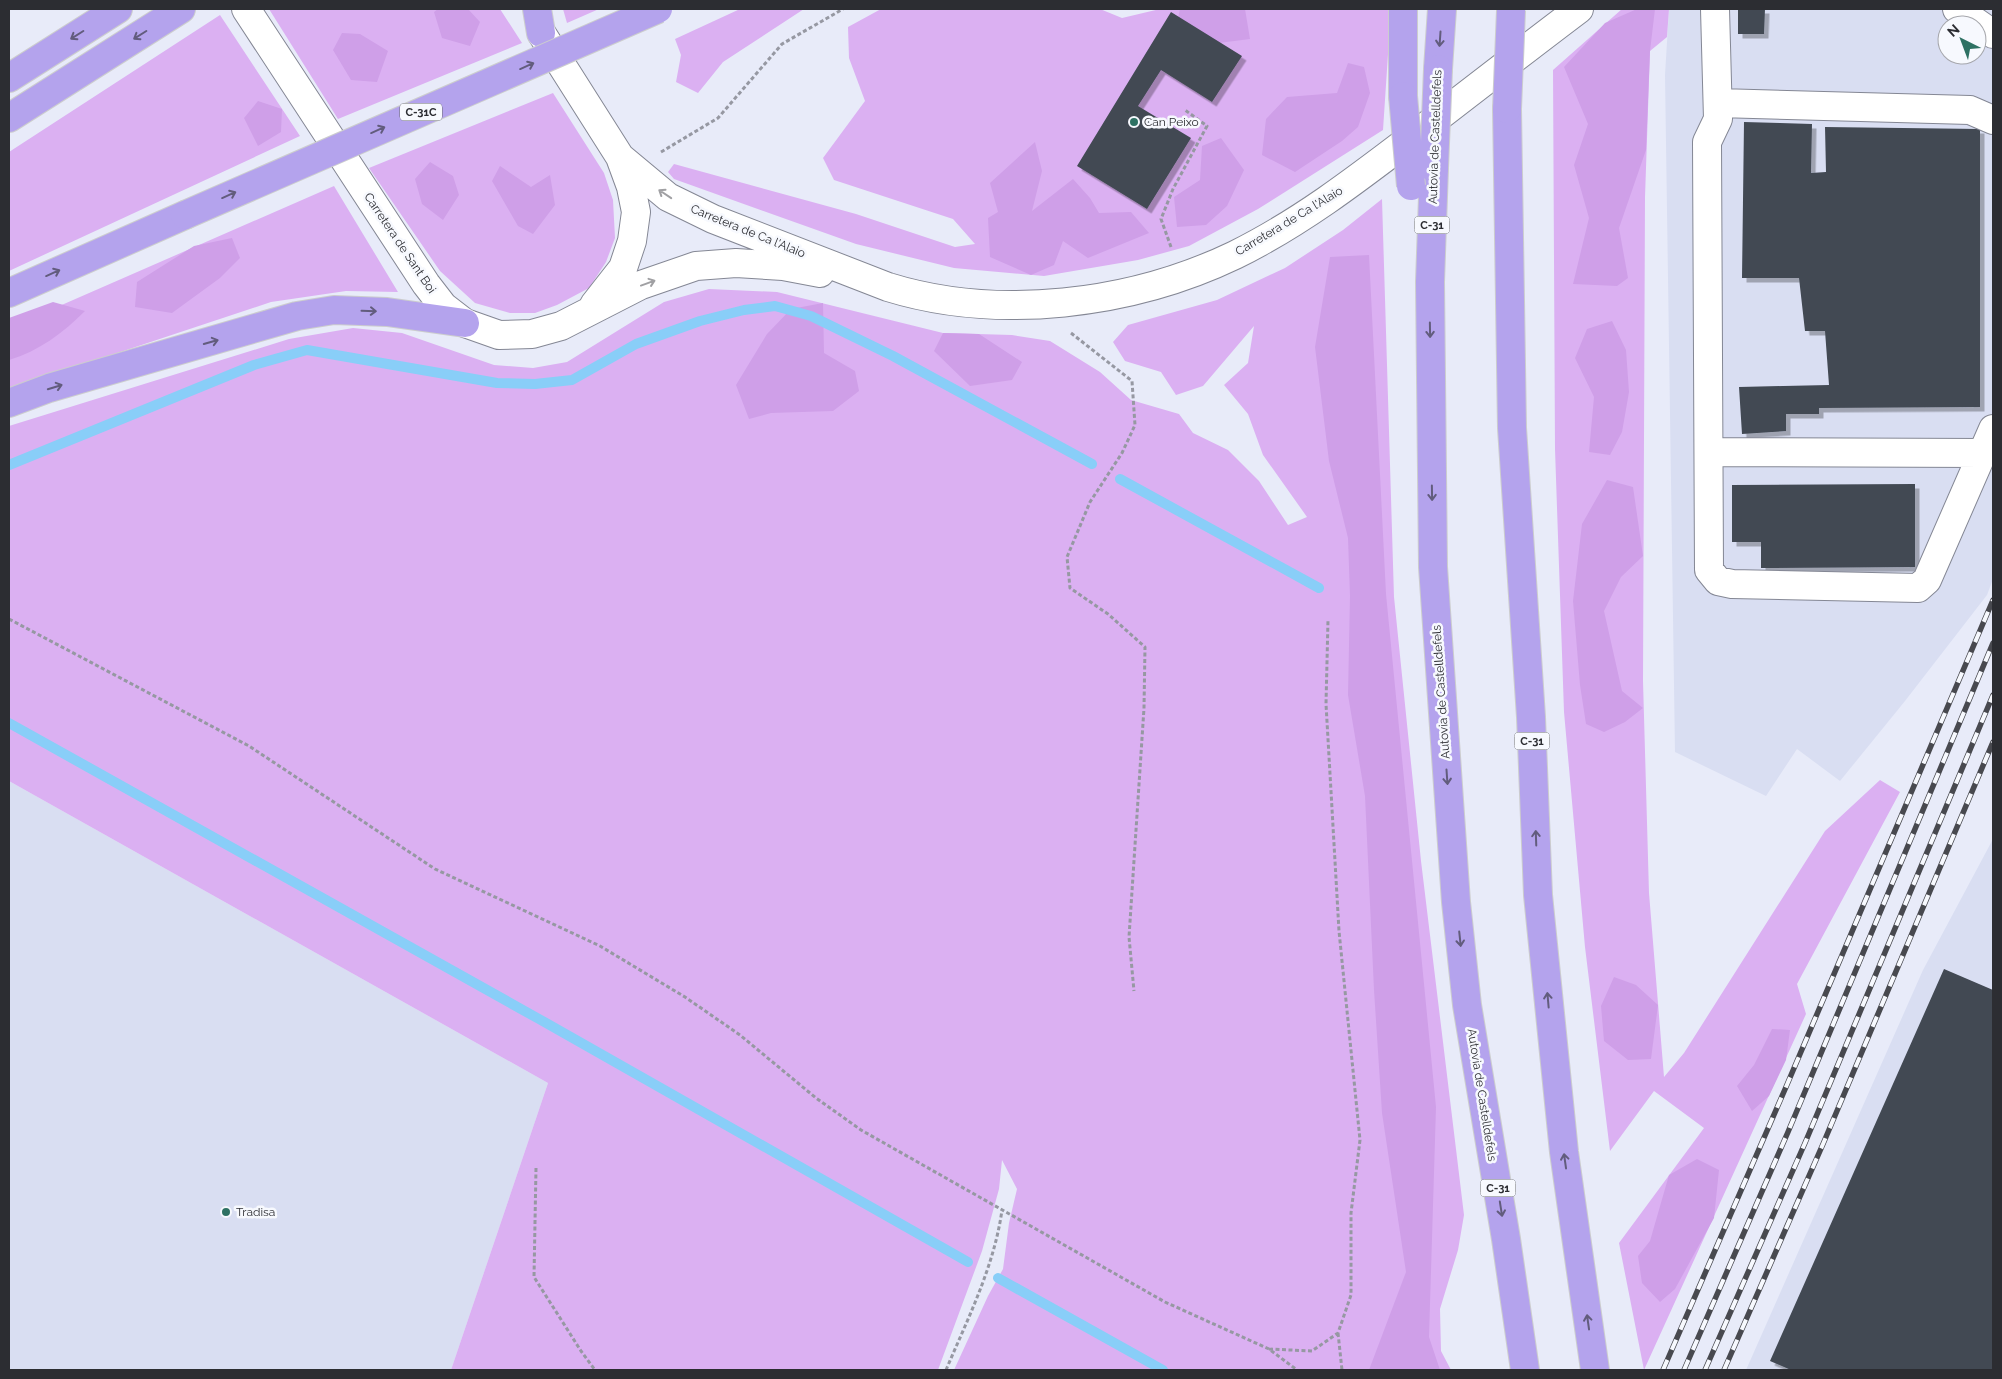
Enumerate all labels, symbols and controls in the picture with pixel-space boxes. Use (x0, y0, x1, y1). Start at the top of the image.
north arrow (1937, 15, 1987, 65)
text: N (1944, 21, 1963, 40)
one-way arrow (71, 30, 85, 40)
one-way arrow (134, 30, 148, 40)
one-way arrow (1435, 31, 1444, 47)
one-way arrow (519, 60, 534, 70)
street label: Autovia de Castelldefels (1426, 69, 1444, 204)
road number: C-31C (400, 104, 442, 120)
place label: Can Peixo (1144, 115, 1199, 129)
marker: Can Peixo (1128, 116, 1140, 128)
one-way arrow (370, 125, 385, 135)
street label: Carretera de Ca l'Alaio (1233, 183, 1345, 259)
one-way arrow (658, 189, 672, 200)
one-way arrow (221, 190, 236, 200)
street label: Carretera de Sant Boi (361, 190, 439, 296)
street label: Carretera de Ca l'Alaio (689, 202, 807, 260)
road number: C-31 (1414, 216, 1450, 234)
one-way arrow (45, 267, 60, 277)
one-way arrow (639, 278, 655, 287)
one-way arrow (360, 306, 377, 316)
one-way arrow (1425, 322, 1435, 338)
one-way arrow (203, 336, 219, 346)
one-way arrow (46, 381, 62, 391)
one-way arrow (1427, 484, 1437, 501)
street label: Autovia de Castelldefels (1429, 624, 1453, 760)
road number: C-31 (1514, 732, 1550, 749)
one-way arrow (1443, 769, 1452, 785)
one-way arrow (1531, 830, 1540, 846)
one-way arrow (1455, 931, 1465, 947)
one-way arrow (1543, 992, 1552, 1008)
street label: Autovia de Castelldefels (1465, 1027, 1499, 1163)
one-way arrow (1560, 1153, 1570, 1169)
road number: C-31 (1480, 1180, 1516, 1196)
one-way arrow (1497, 1200, 1507, 1216)
place label: Tradisa (236, 1205, 275, 1219)
marker: Tradisa (220, 1206, 232, 1218)
one-way arrow (1583, 1314, 1593, 1330)

